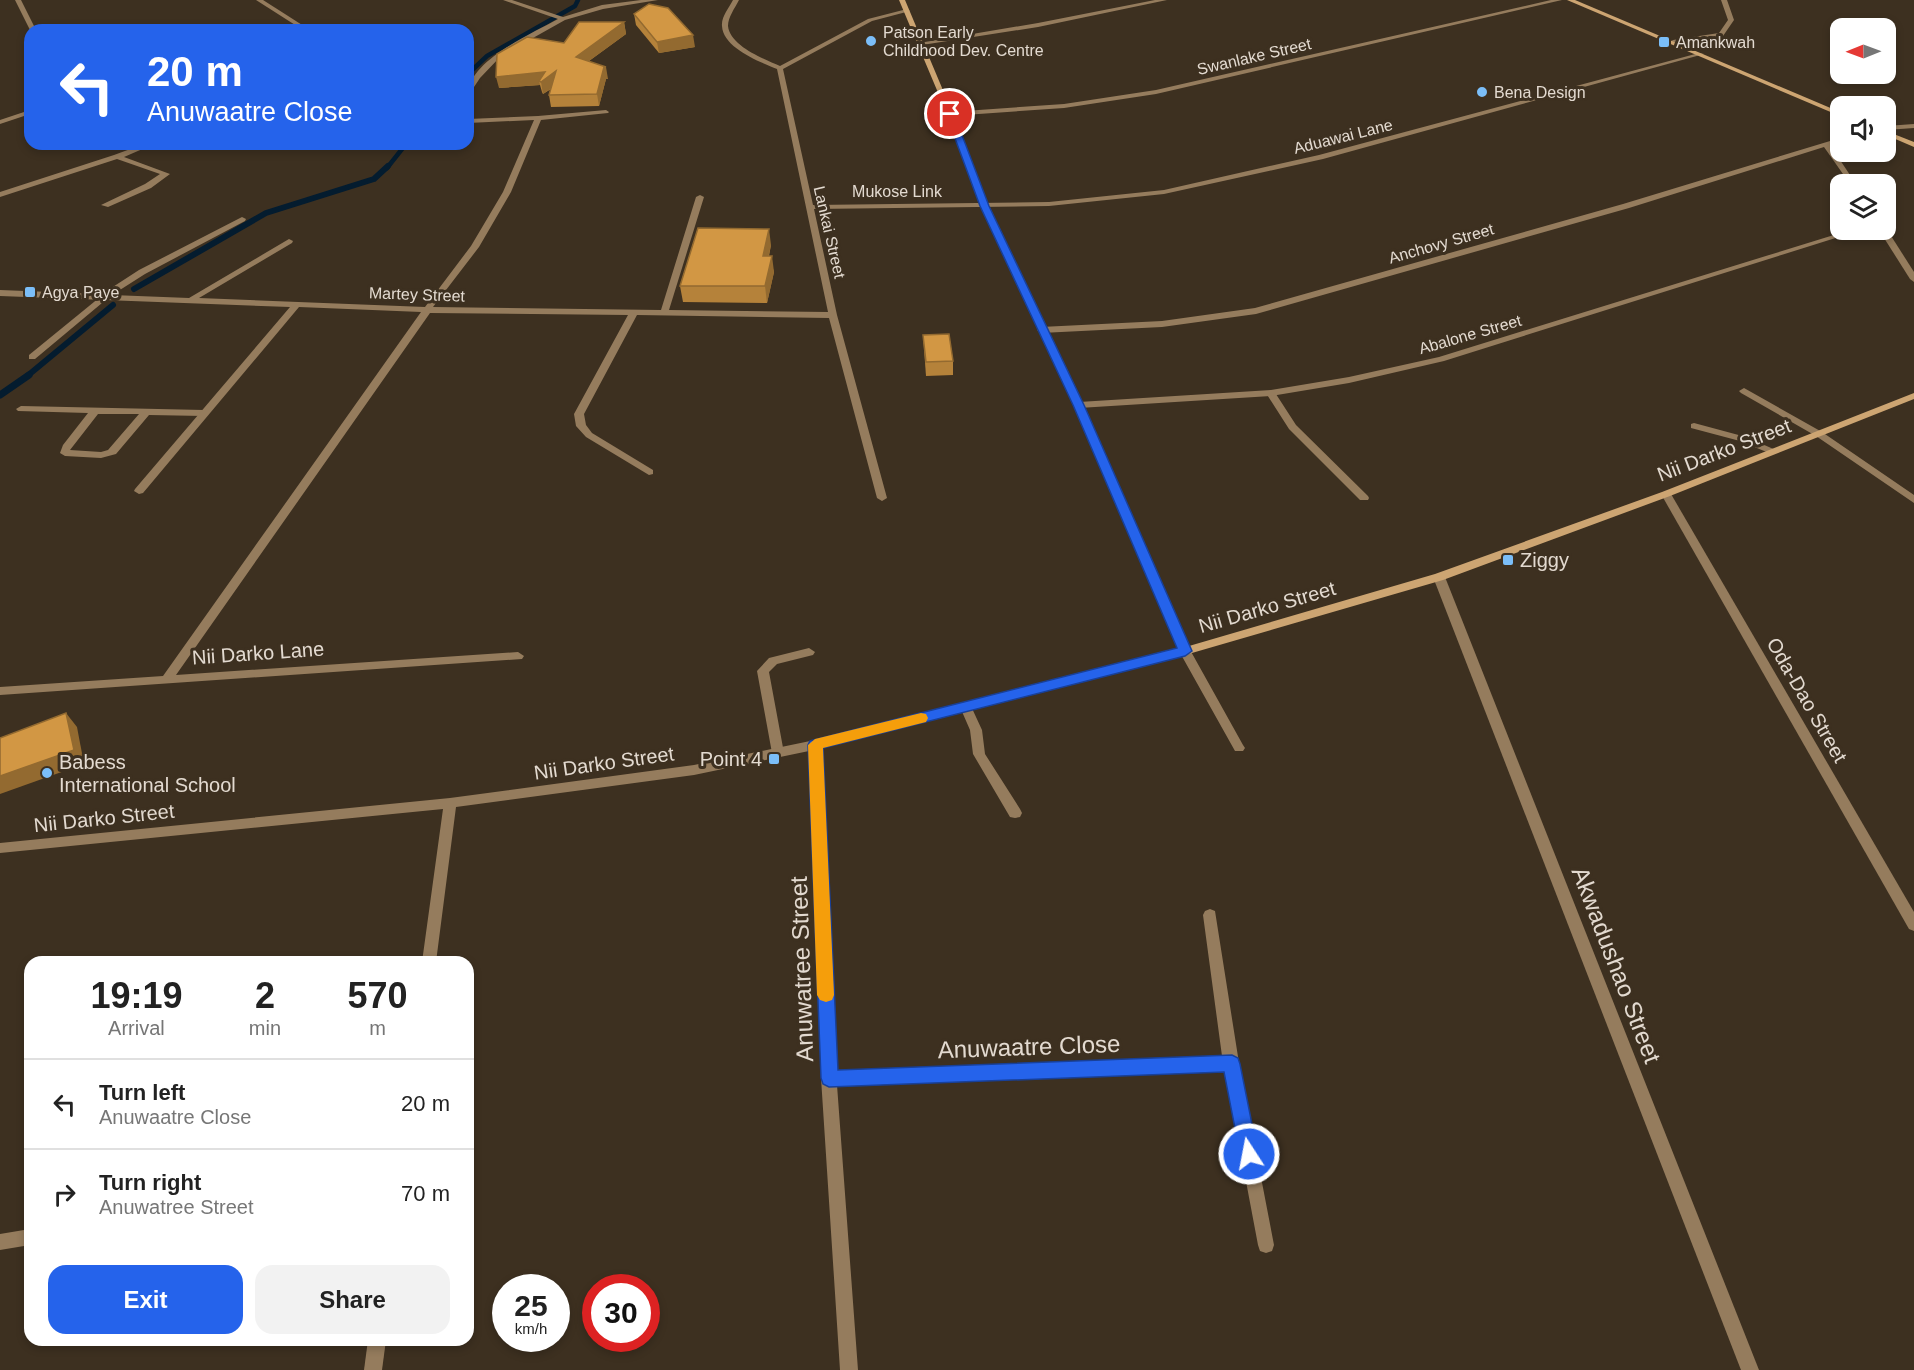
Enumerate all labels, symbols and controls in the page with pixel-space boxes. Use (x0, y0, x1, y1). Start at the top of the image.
north arrow (1830, 18, 1896, 84)
map controls (1830, 18, 1896, 240)
place label: Patson Early Childhood Dev. Centre (883, 24, 1044, 59)
marker: Patson Early Childhood Dev. Centre (864, 34, 878, 48)
place label: Amankwah (1676, 34, 1755, 51)
street label: Swanlake Street (1195, 35, 1313, 78)
marker: Amankwah (1657, 35, 1671, 49)
icon: left (48, 48, 126, 126)
text: 20 m (147, 48, 243, 95)
place label: Bena Design (1494, 84, 1586, 101)
marker: Bena Design (1475, 85, 1489, 99)
pin (924, 88, 975, 139)
button: sound (1830, 96, 1896, 162)
text: Anuwaatre Close (147, 97, 353, 127)
icon: arrive (933, 97, 966, 130)
street label: Aduawai Lane (1292, 116, 1394, 157)
button: layers (1830, 174, 1896, 240)
street label: Mukose Link (852, 183, 943, 200)
street label: Lankai Street (811, 184, 849, 280)
street label: Anchovy Street (1387, 220, 1496, 267)
place label: Agya Paye (42, 284, 119, 301)
street label: Martey Street (369, 284, 466, 305)
marker: Agya Paye (23, 285, 37, 299)
street label: Abalone Street (1417, 312, 1524, 357)
street label: Nii Darko Street (1654, 414, 1794, 486)
place label: Ziggy (1520, 549, 1569, 571)
marker: Ziggy (1501, 553, 1515, 567)
street label: Nii Darko Street (1196, 577, 1338, 637)
street label: Oda-Dao Street (1762, 634, 1852, 767)
street label: Nii Darko Lane (191, 637, 325, 669)
street label: Nii Darko Street (533, 742, 676, 784)
place label: Point 4 (700, 748, 762, 770)
place label: Babess International School (59, 751, 236, 796)
marker: Point 4 (767, 752, 781, 766)
marker: Babess International School (40, 766, 54, 780)
street label: Nii Darko Street (33, 800, 176, 836)
street label: Akwadushao Street (1567, 863, 1666, 1067)
street label: Anuwatree Street (785, 876, 818, 1062)
text: 19:19 (90, 975, 182, 1016)
text: 2 (255, 975, 275, 1016)
text: 570 (347, 975, 408, 1016)
text: Arrival (108, 1017, 165, 1039)
text: min (249, 1017, 281, 1039)
text: m (369, 1017, 386, 1039)
street label: Anuwaatre Close (937, 1030, 1121, 1063)
text: Turn left (99, 1080, 185, 1105)
icon: left (48, 1088, 81, 1121)
text: 20 m (401, 1091, 450, 1116)
text: Anuwaatre Close (99, 1106, 251, 1128)
position arrow (1217, 1122, 1281, 1186)
text: Turn right (99, 1170, 201, 1195)
icon: right (48, 1178, 81, 1211)
text: 70 m (401, 1181, 450, 1206)
text: Anuwatree Street (99, 1196, 254, 1218)
button: Exit (48, 1265, 243, 1334)
button: Share (255, 1265, 450, 1334)
speed limit sign: 30 (582, 1274, 660, 1352)
text: 25 (514, 1289, 548, 1322)
text: km/h (515, 1320, 547, 1337)

